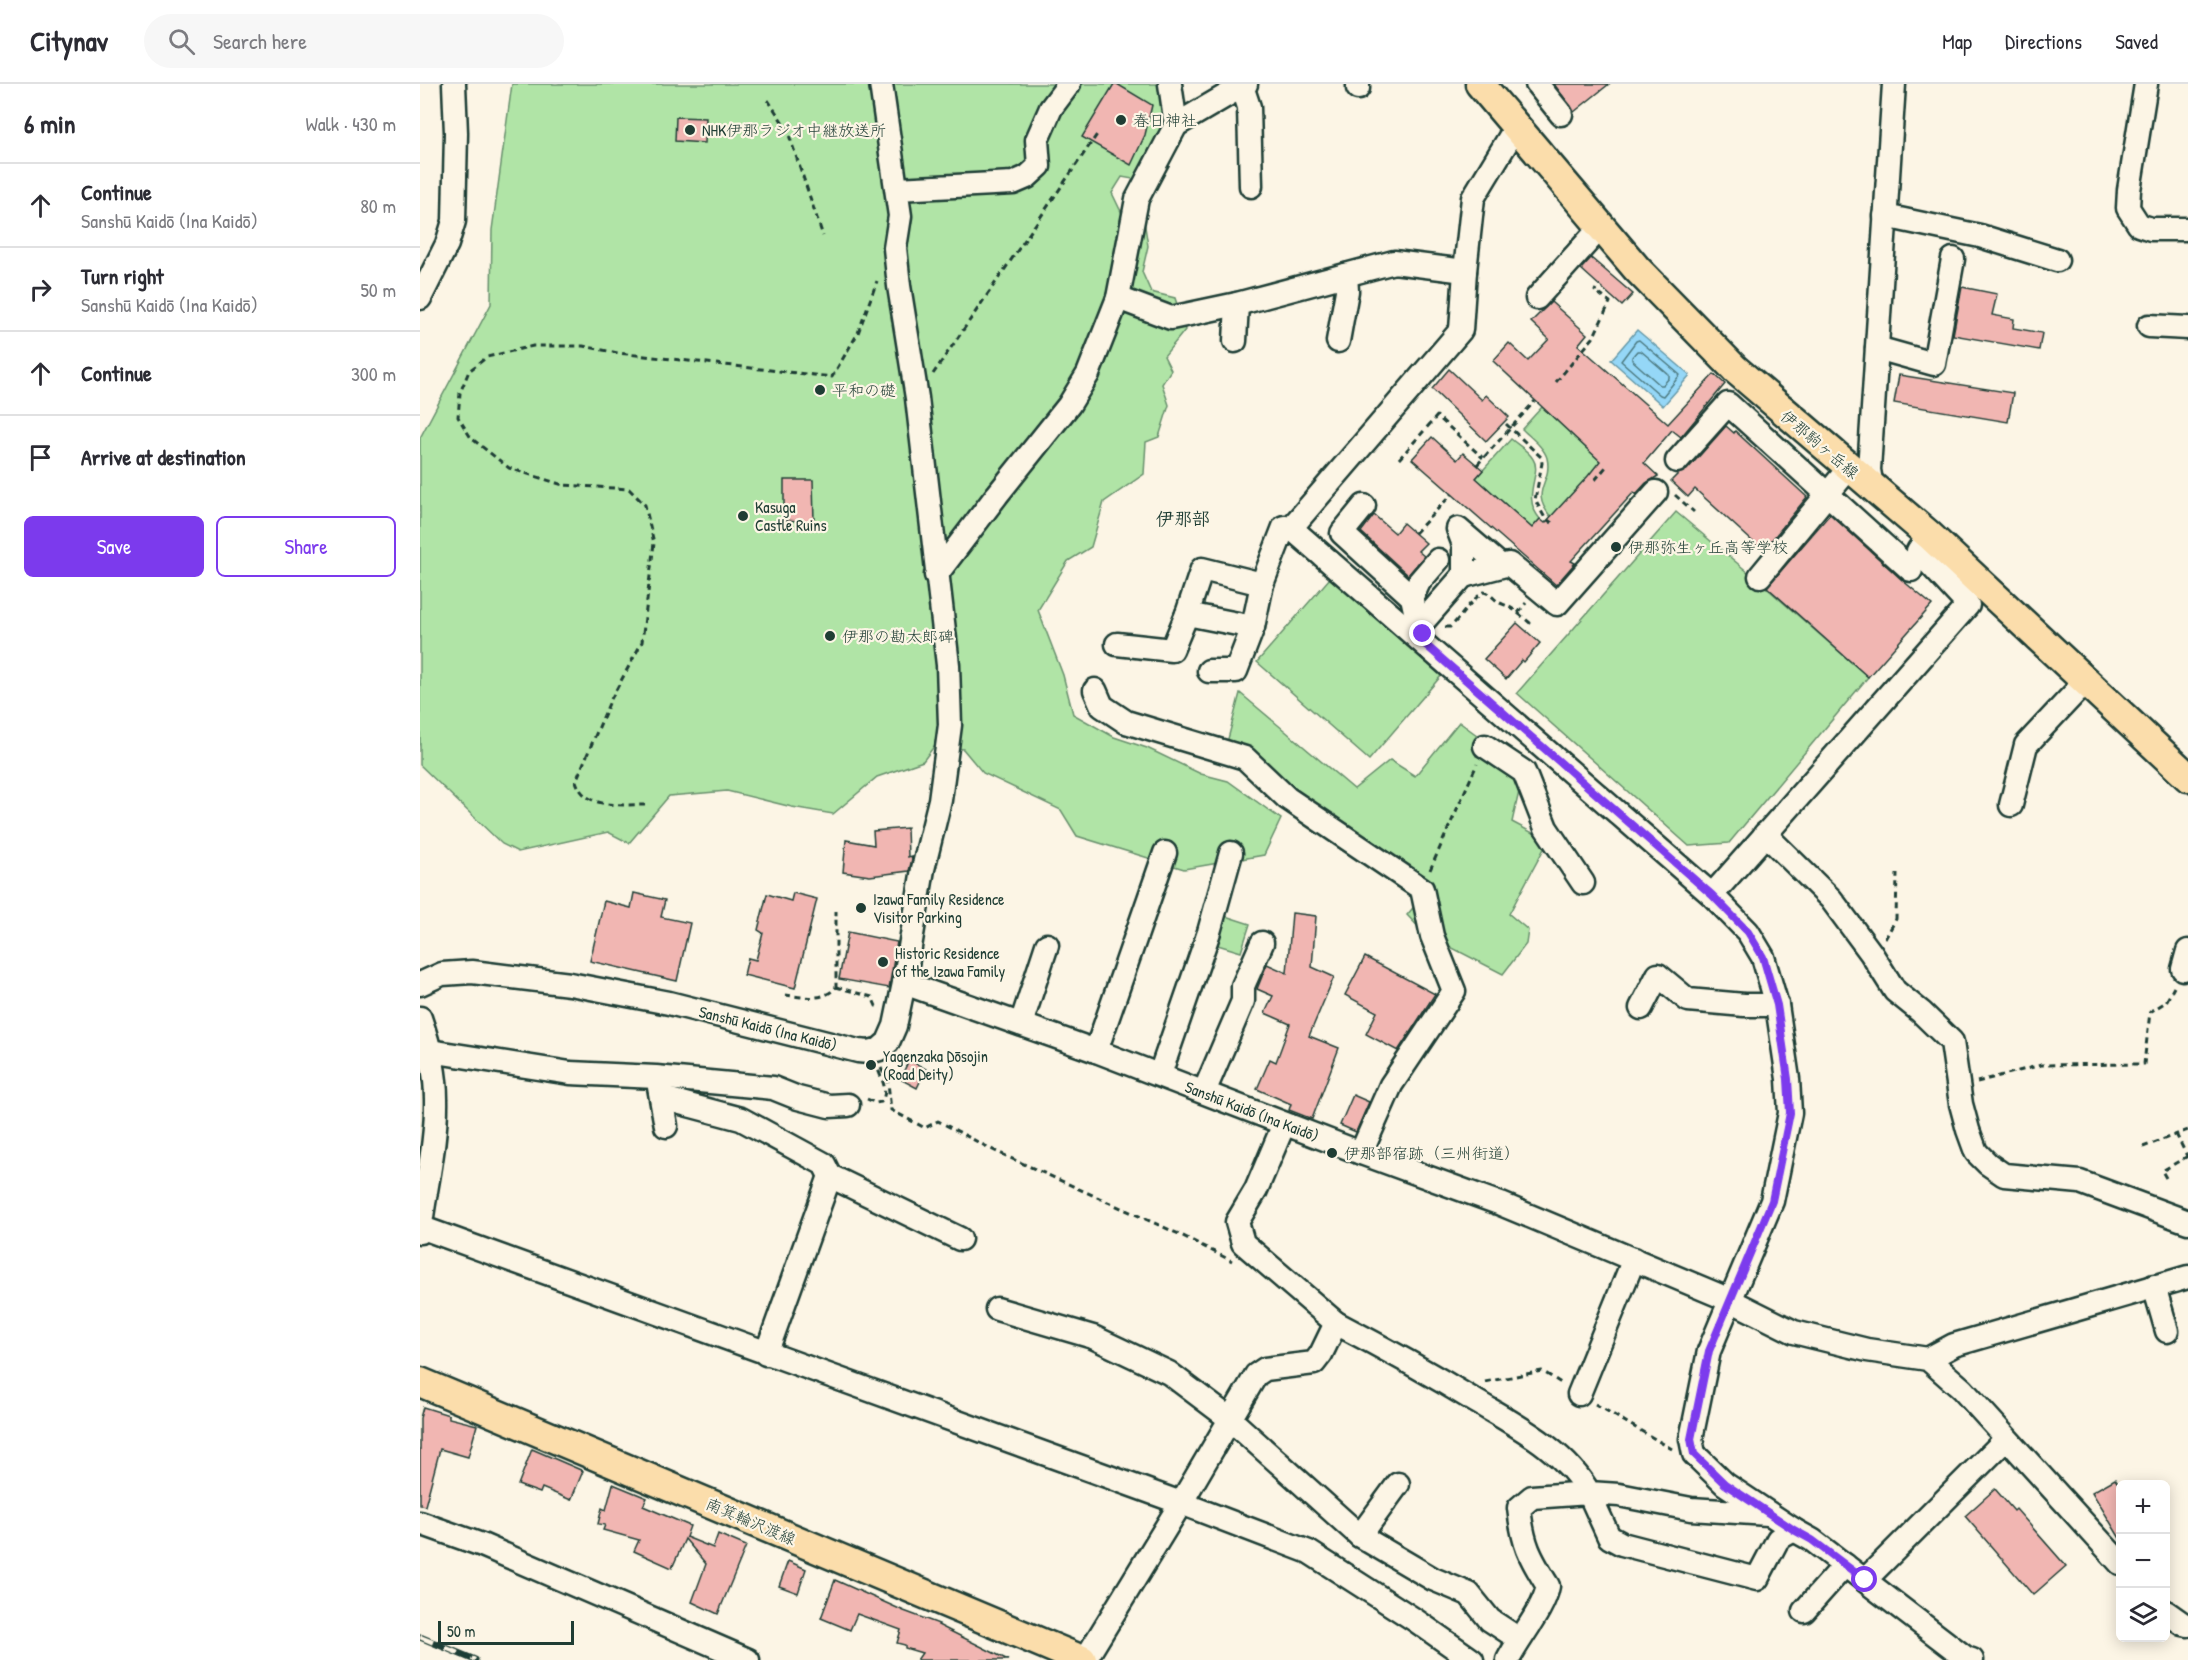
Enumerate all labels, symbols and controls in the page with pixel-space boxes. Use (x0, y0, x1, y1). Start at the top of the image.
search box (144, 14, 564, 68)
text: Citynav (30, 22, 108, 60)
icon: search (165, 25, 198, 58)
text: Search here (213, 26, 307, 56)
text: Map (1942, 27, 1972, 56)
text: Directions (2005, 27, 2082, 56)
text: Saved (2115, 27, 2158, 56)
text: 6 min (24, 106, 76, 141)
place label: 春日神社 (1133, 109, 1197, 131)
text: Walk · 430 m (305, 110, 396, 137)
marker: 春日神社 (1114, 113, 1128, 127)
place label: NHK伊那ラジオ中継放送所 (702, 119, 886, 141)
marker: NHK伊那ラジオ中継放送所 (683, 123, 697, 137)
text: Continue (81, 177, 152, 207)
icon: ahead (24, 189, 57, 222)
text: 80 m (360, 192, 396, 219)
text: Sanshū Kaidō (Ina Kaidō) (81, 207, 258, 234)
text: Turn right (81, 261, 164, 291)
icon: right (24, 273, 57, 306)
text: 50 m (360, 276, 396, 303)
text: Sanshū Kaidō (Ina Kaidō) (81, 291, 258, 318)
icon: ahead (24, 357, 57, 390)
text: Continue (81, 358, 152, 388)
text: 300 m (351, 360, 396, 387)
place label: 平和の礎 (832, 379, 896, 401)
marker: 平和の礎 (813, 383, 827, 397)
street label: 伊那駒ヶ岳線 (1776, 405, 1864, 483)
icon: arrive (24, 441, 57, 474)
text: Arrive at destination (81, 442, 246, 472)
place label: Kasuga Castle Ruins (755, 496, 827, 536)
district label: 伊那部 (1156, 506, 1210, 531)
marker: Kasuga Castle Ruins (736, 509, 750, 523)
button: Save (24, 516, 204, 577)
button: Share (216, 516, 396, 577)
place label: 伊那弥生ヶ丘高等学校 (1628, 536, 1788, 558)
marker: 伊那弥生ヶ丘高等学校 (1609, 540, 1623, 554)
route end (1409, 620, 1435, 646)
place label: 伊那の勘太郎碑 (842, 625, 954, 647)
marker: 伊那の勘太郎碑 (823, 629, 837, 643)
place label: Izawa Family Residence Visitor Parking (873, 888, 1005, 928)
marker: Izawa Family Residence Visitor Parking (854, 901, 868, 915)
place label: Historic Residence of the Izawa Family (895, 942, 1005, 982)
marker: Historic Residence of the Izawa Family (876, 955, 890, 969)
street label: Sanshū Kaidō (Ina Kaidō) (697, 1000, 839, 1056)
place label: Yagenzaka Dōsojin (Road Deity) (883, 1045, 988, 1085)
marker: Yagenzaka Dōsojin (Road Deity) (864, 1058, 878, 1072)
street label: Sanshū Kaidō (Ina Kaidō) (1182, 1075, 1322, 1147)
place label: 伊那部宿跡（三州街道） (1344, 1142, 1520, 1164)
marker: 伊那部宿跡（三州街道） (1325, 1146, 1339, 1160)
map controls (2116, 1480, 2170, 1642)
button: + (2116, 1480, 2170, 1534)
street label: 南箕輪沢渡線 (703, 1492, 799, 1550)
button: − (2116, 1534, 2170, 1588)
route start (1851, 1566, 1877, 1592)
button: layers (2116, 1588, 2170, 1642)
scale bar (438, 1618, 574, 1646)
text: 50 m (447, 1620, 476, 1642)

